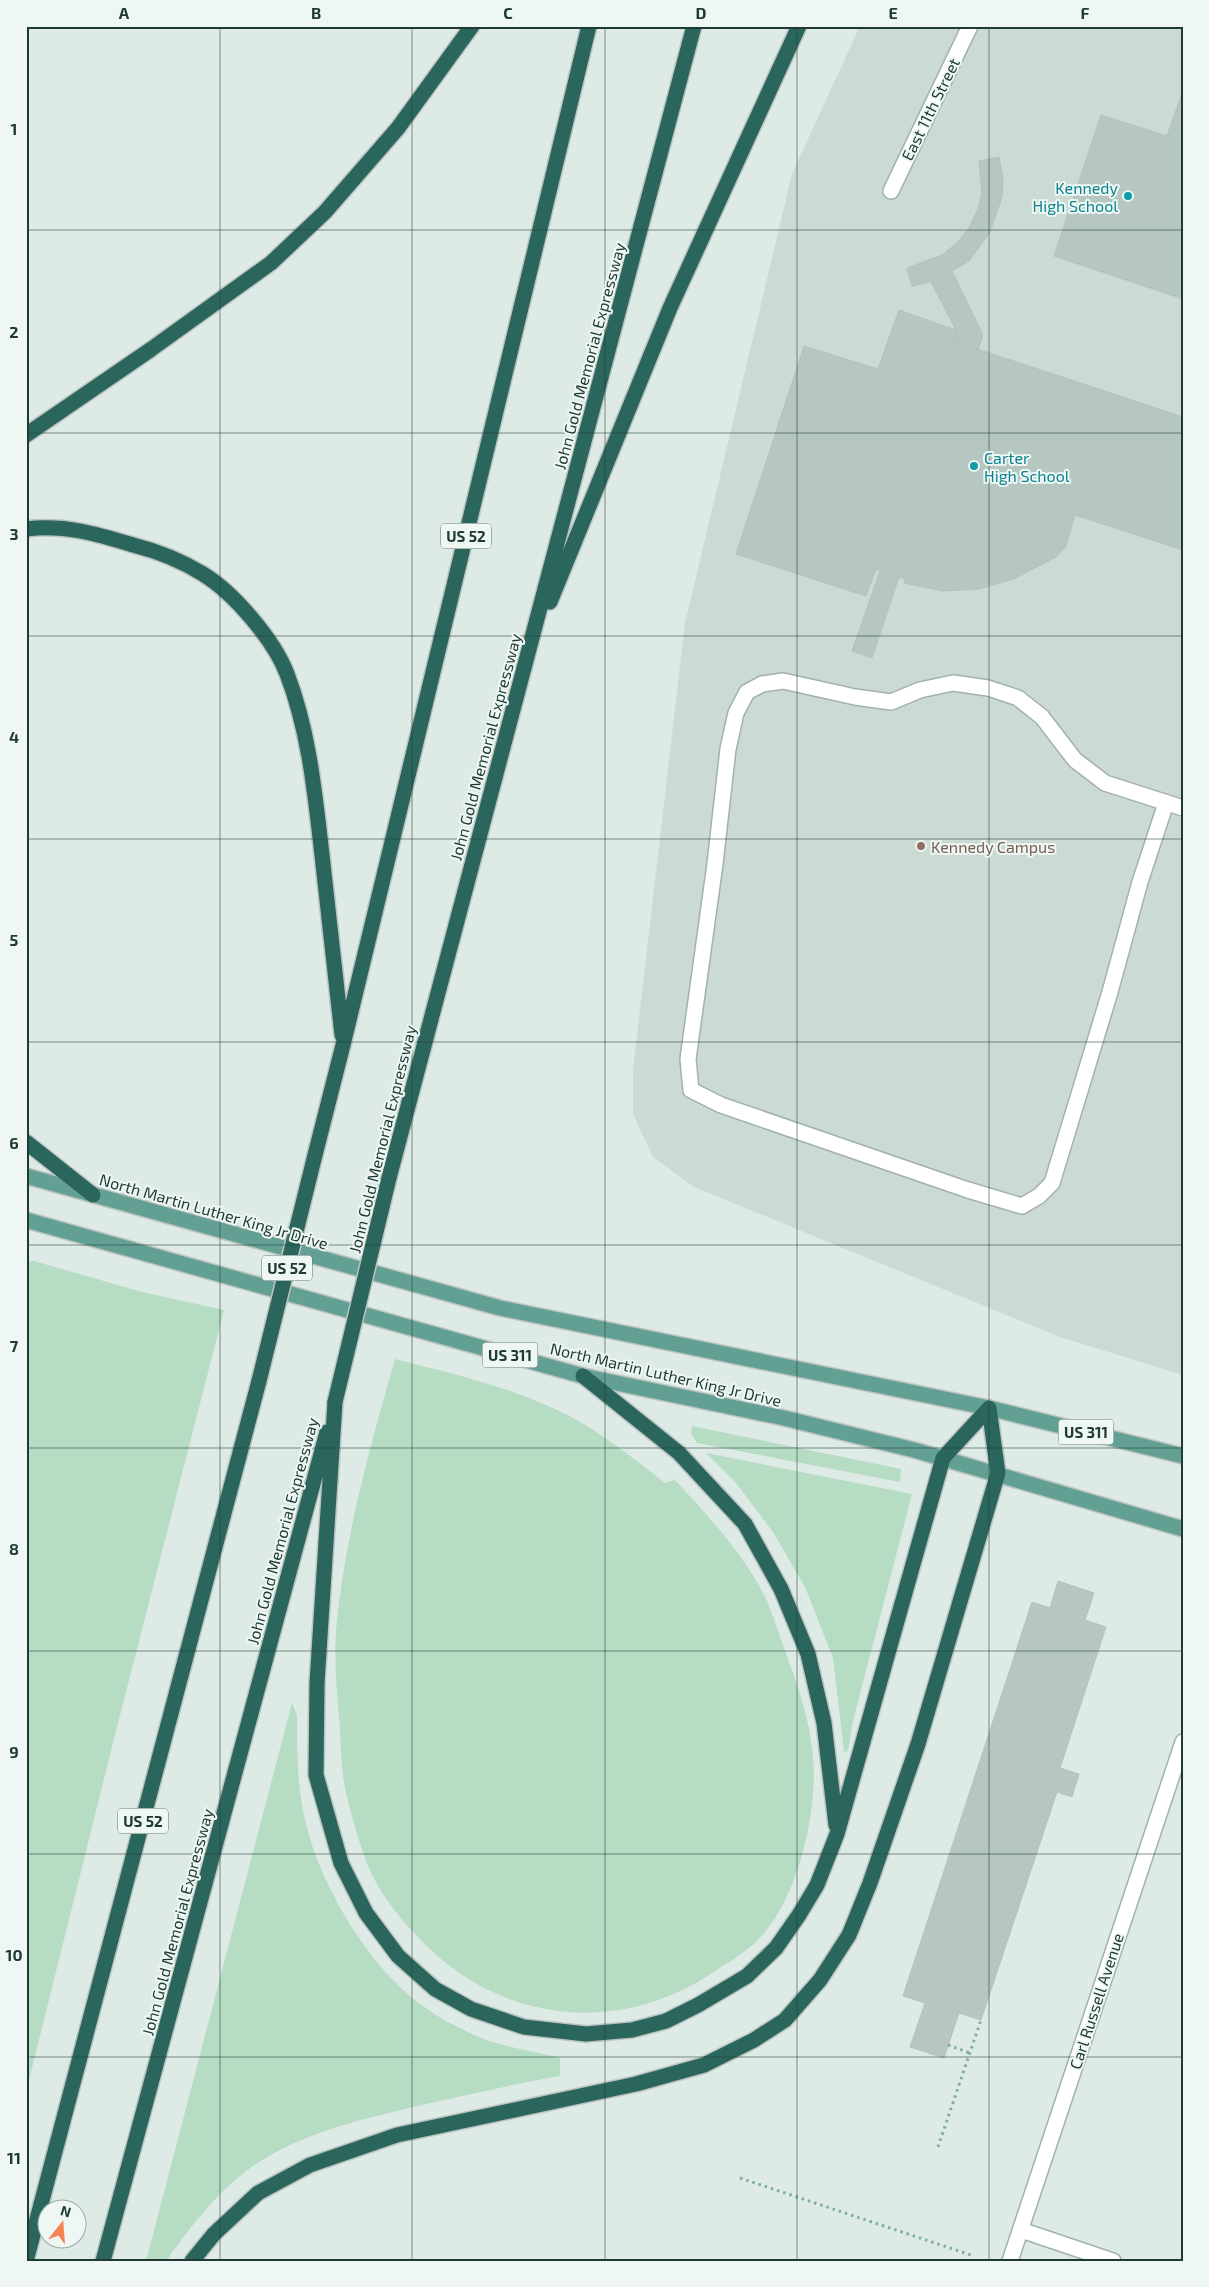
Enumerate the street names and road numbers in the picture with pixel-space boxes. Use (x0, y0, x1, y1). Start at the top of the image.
street label: East 11th Street (897, 55, 963, 163)
street label: John Gold Memorial Expressway (550, 240, 629, 472)
road number: US 52 (441, 524, 491, 548)
street label: John Gold Memorial Expressway (446, 631, 525, 863)
street label: John Gold Memorial Expressway (344, 1023, 420, 1255)
street label: North Martin Luther King Jr Drive (98, 1169, 330, 1253)
road number: US 52 (262, 1256, 312, 1280)
street label: North Martin Luther King Jr Drive (548, 1338, 784, 1410)
road number: US 311 (482, 1342, 538, 1368)
street label: John Gold Memorial Expressway (243, 1415, 322, 1647)
road number: US 311 (1058, 1420, 1114, 1444)
street label: John Gold Memorial Expressway (138, 1806, 217, 2038)
road number: US 52 (118, 1808, 168, 1834)
street label: Carl Russell Avenue (1065, 1931, 1127, 2071)

